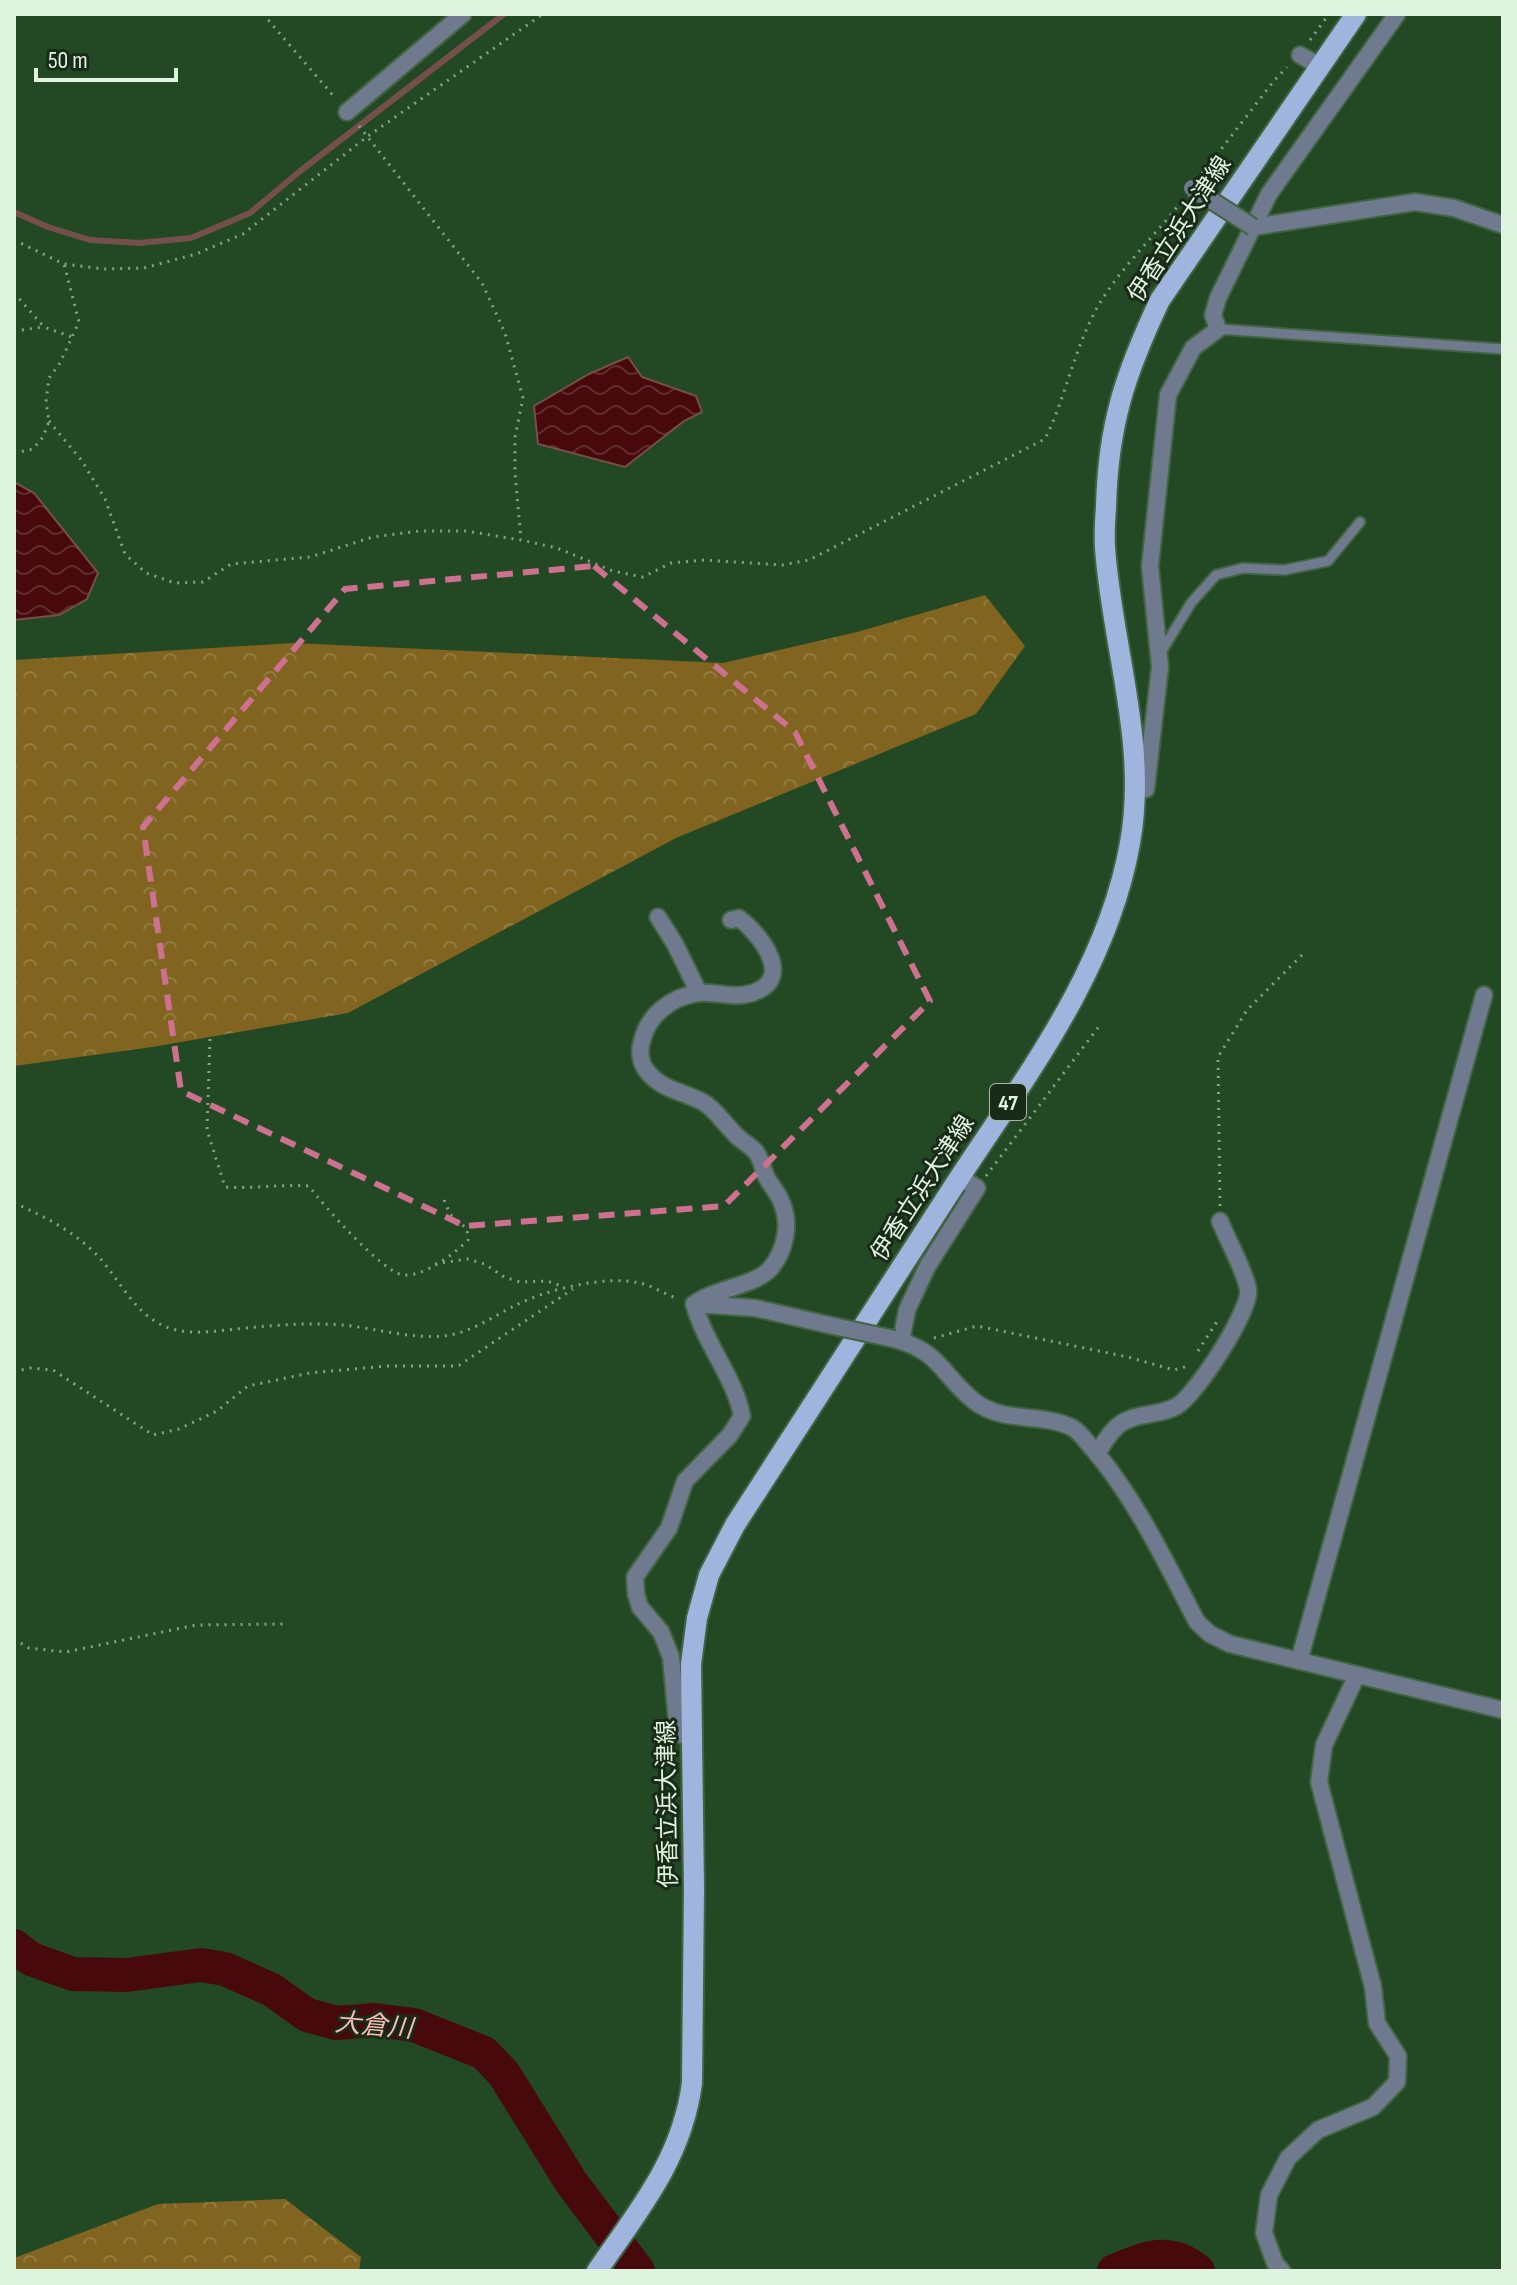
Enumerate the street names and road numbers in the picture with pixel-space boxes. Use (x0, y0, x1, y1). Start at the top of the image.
street label: 伊香立浜大津線 (1122, 151, 1237, 308)
road number: 47 (990, 1084, 1026, 1120)
street label: 伊香立浜大津線 (865, 1110, 980, 1267)
street label: 伊香立浜大津線 (652, 1720, 683, 1888)

